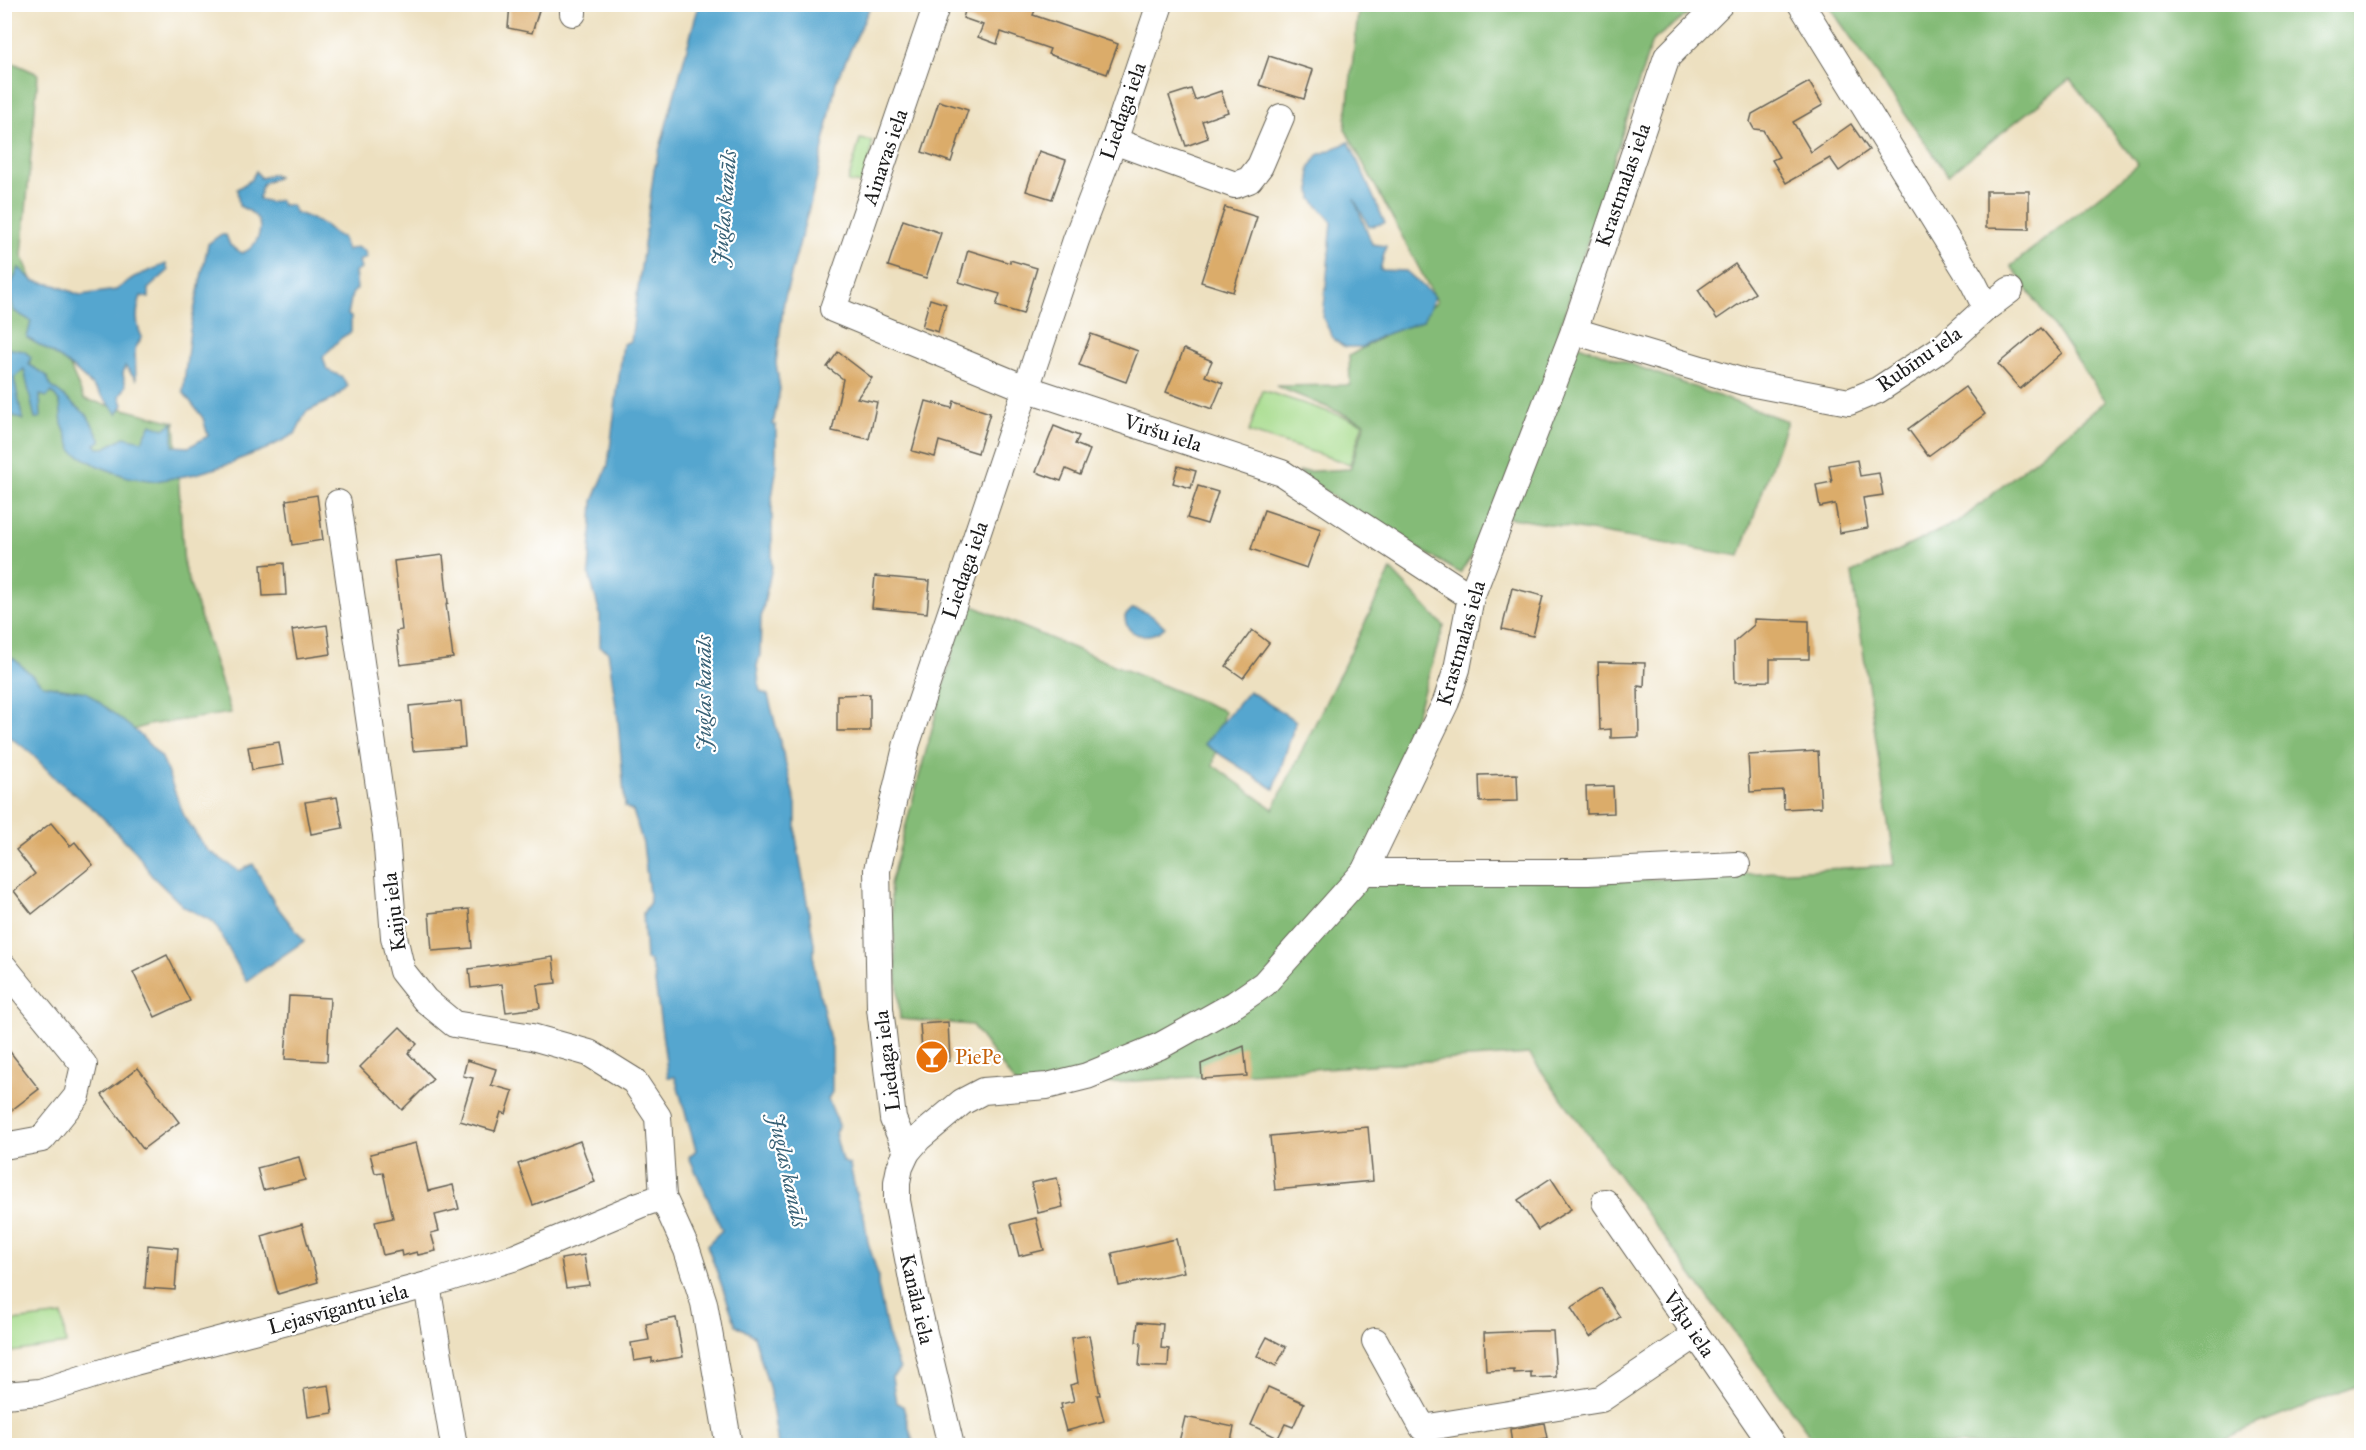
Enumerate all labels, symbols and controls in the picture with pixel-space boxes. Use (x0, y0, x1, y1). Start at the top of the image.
street label: Liedaga iela (1094, 59, 1152, 163)
street label: Ainavas iela (856, 105, 914, 209)
street label: Krastmalas iela (1590, 120, 1656, 250)
water label: Juglas kanāls (705, 148, 743, 269)
street label: Rubīnu iela (1872, 320, 1967, 398)
street label: Viršu iela (1120, 408, 1205, 458)
street label: Liedaga iela (936, 518, 994, 622)
street label: Krastmalas iela (1431, 577, 1491, 709)
water label: Juglas kanāls (690, 634, 717, 753)
street label: Kaiju iela (376, 871, 412, 953)
street label: Liedaga iela (868, 1009, 906, 1113)
bar icon: PiePe (914, 1039, 950, 1075)
place label: PiePe (955, 1044, 1002, 1070)
water label: Juglas kanāls (762, 1108, 813, 1230)
street label: Kanāla iela (894, 1251, 940, 1347)
street label: Lejasvīgantu iela (265, 1278, 411, 1340)
street label: Vīķu iela (1657, 1285, 1721, 1362)

